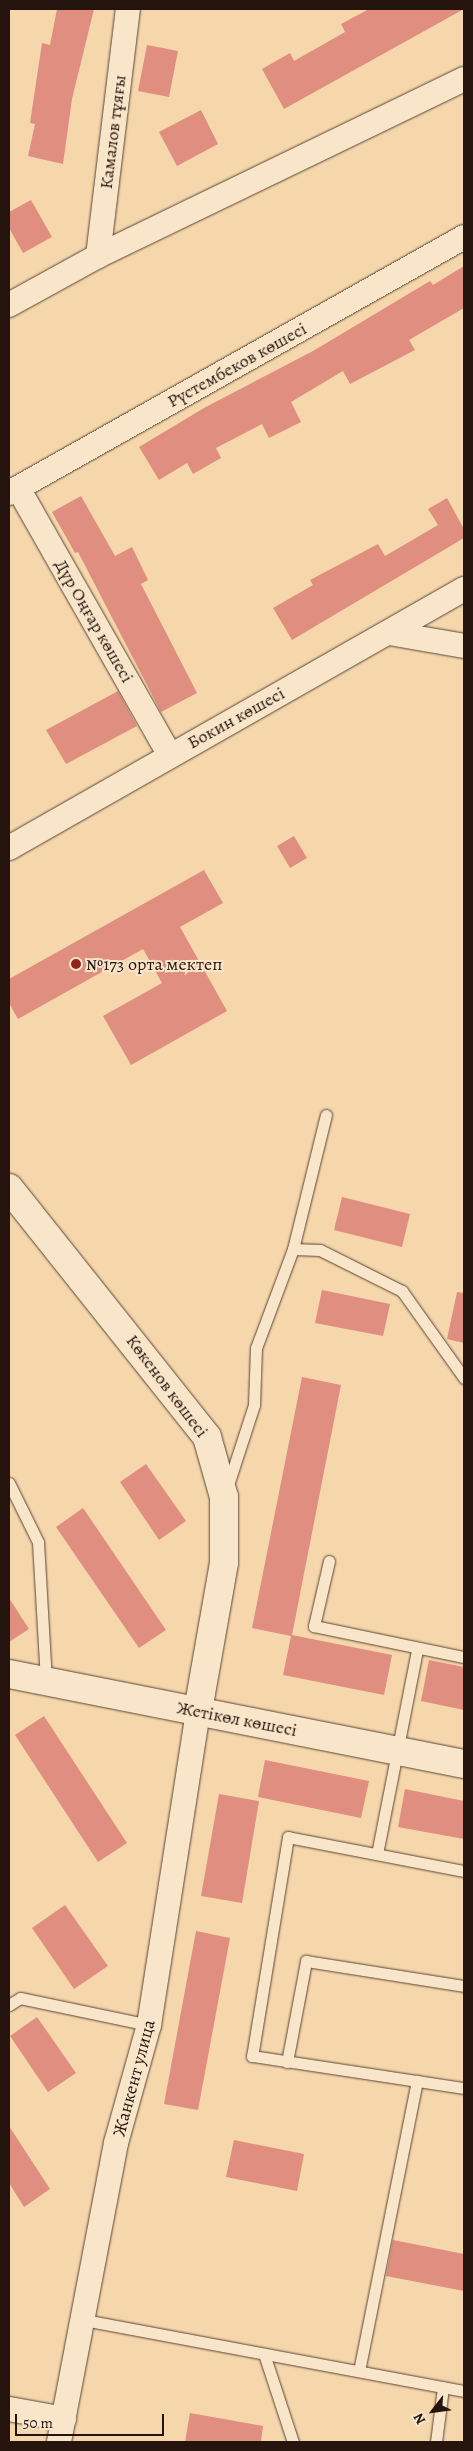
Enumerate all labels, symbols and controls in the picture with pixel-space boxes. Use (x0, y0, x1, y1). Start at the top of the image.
street label: Камалов тұяғы (95, 74, 131, 190)
street label: Рүстембеков көшесі (164, 318, 310, 412)
street label: Дүр Оңғар көшесі (50, 556, 138, 686)
street label: Бокин көшесі (184, 682, 288, 754)
place label: №173 орта мектеп (86, 953, 222, 975)
marker: №173 орта мектеп (70, 958, 82, 970)
street label: Көкенов көшесі (121, 1330, 213, 1442)
street label: Жетікөл көшесі (175, 1697, 299, 1741)
street label: Жанкент улица (108, 2017, 160, 2139)
north arrow (408, 2386, 458, 2436)
scale bar (18, 2404, 166, 2436)
text: N (409, 2410, 430, 2428)
text: 50 m (23, 2413, 53, 2433)

